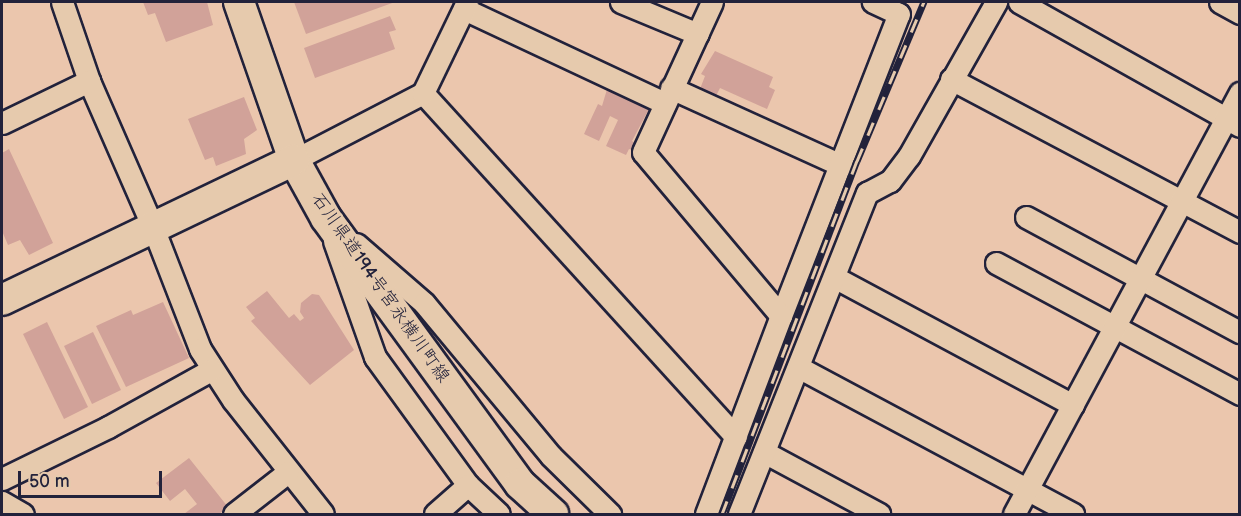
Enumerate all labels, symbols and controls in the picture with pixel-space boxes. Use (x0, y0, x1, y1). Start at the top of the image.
street label: 石川県道194号宮永横川町線 (306, 189, 454, 387)
scale bar (21, 459, 165, 497)
text: 50 m (29, 471, 70, 492)

